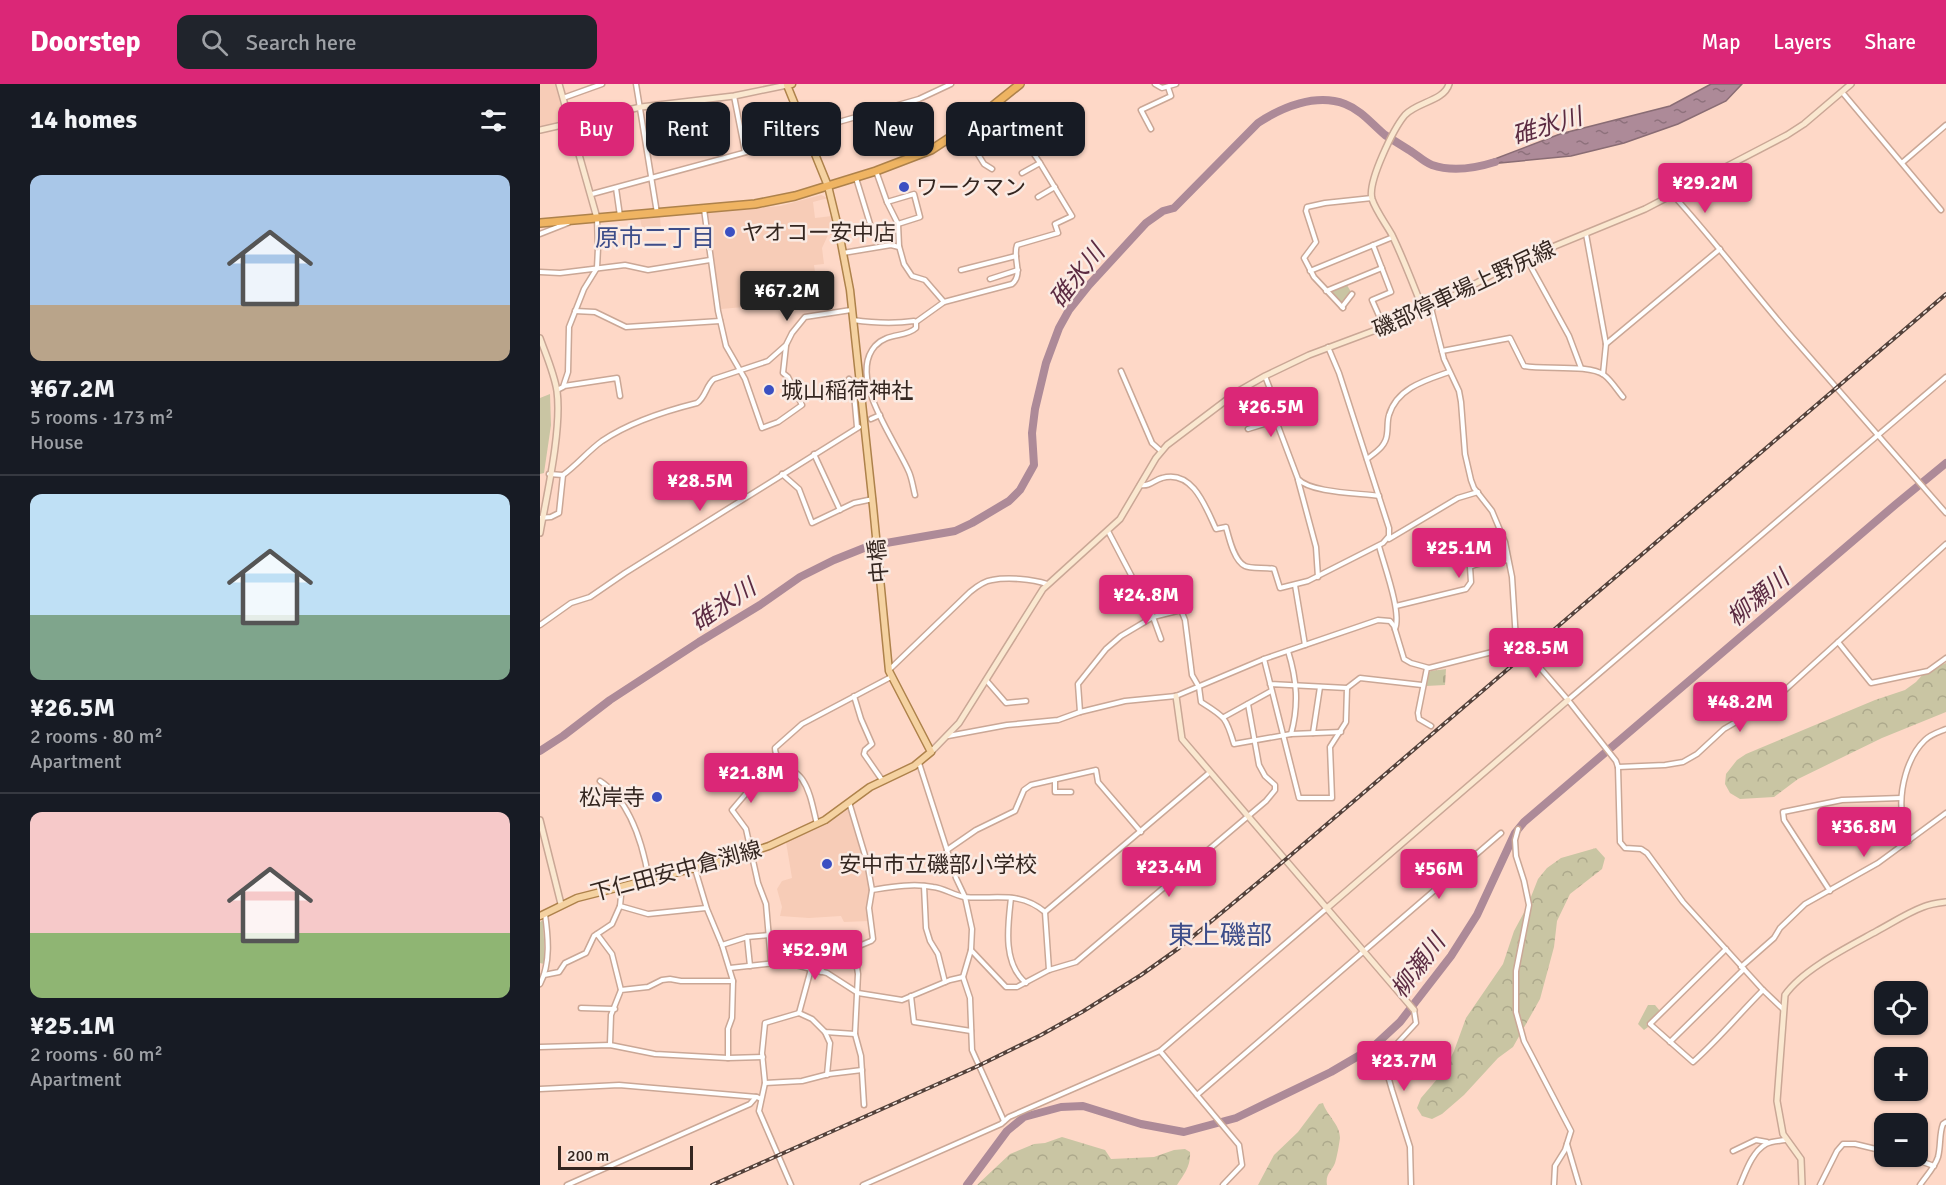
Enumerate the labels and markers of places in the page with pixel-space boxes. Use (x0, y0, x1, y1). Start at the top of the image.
pin: ¥29.2M (1656, 163, 1754, 214)
place label: ワークマン (916, 174, 1026, 201)
marker: ワークマン (897, 180, 911, 194)
place label: ヤオコー安中店 (742, 219, 896, 246)
marker: ヤオコー安中店 (723, 225, 737, 239)
pin: ¥67.2M (738, 271, 836, 322)
place label: 城山稲荷神社 (781, 377, 913, 404)
marker: 城山稲荷神社 (762, 383, 776, 397)
pin: ¥26.5M (1222, 387, 1320, 438)
pin: ¥28.5M (651, 461, 749, 512)
pin: ¥25.1M (1410, 528, 1508, 579)
pin: ¥24.8M (1097, 575, 1195, 626)
pin: ¥28.5M (1487, 628, 1585, 679)
pin: ¥48.2M (1691, 682, 1789, 733)
pin: ¥21.8M (702, 753, 800, 804)
place label: 松岸寺 (579, 784, 645, 811)
marker: 松岸寺 (650, 790, 664, 804)
pin: ¥36.8M (1815, 807, 1913, 858)
pin: ¥23.4M (1120, 847, 1218, 898)
pin: ¥56M (1403, 849, 1475, 900)
place label: 安中市立磯部小学校 (839, 851, 1037, 878)
marker: 安中市立磯部小学校 (820, 857, 834, 871)
pin: ¥52.9M (766, 930, 864, 981)
pin: ¥23.7M (1355, 1041, 1453, 1092)

